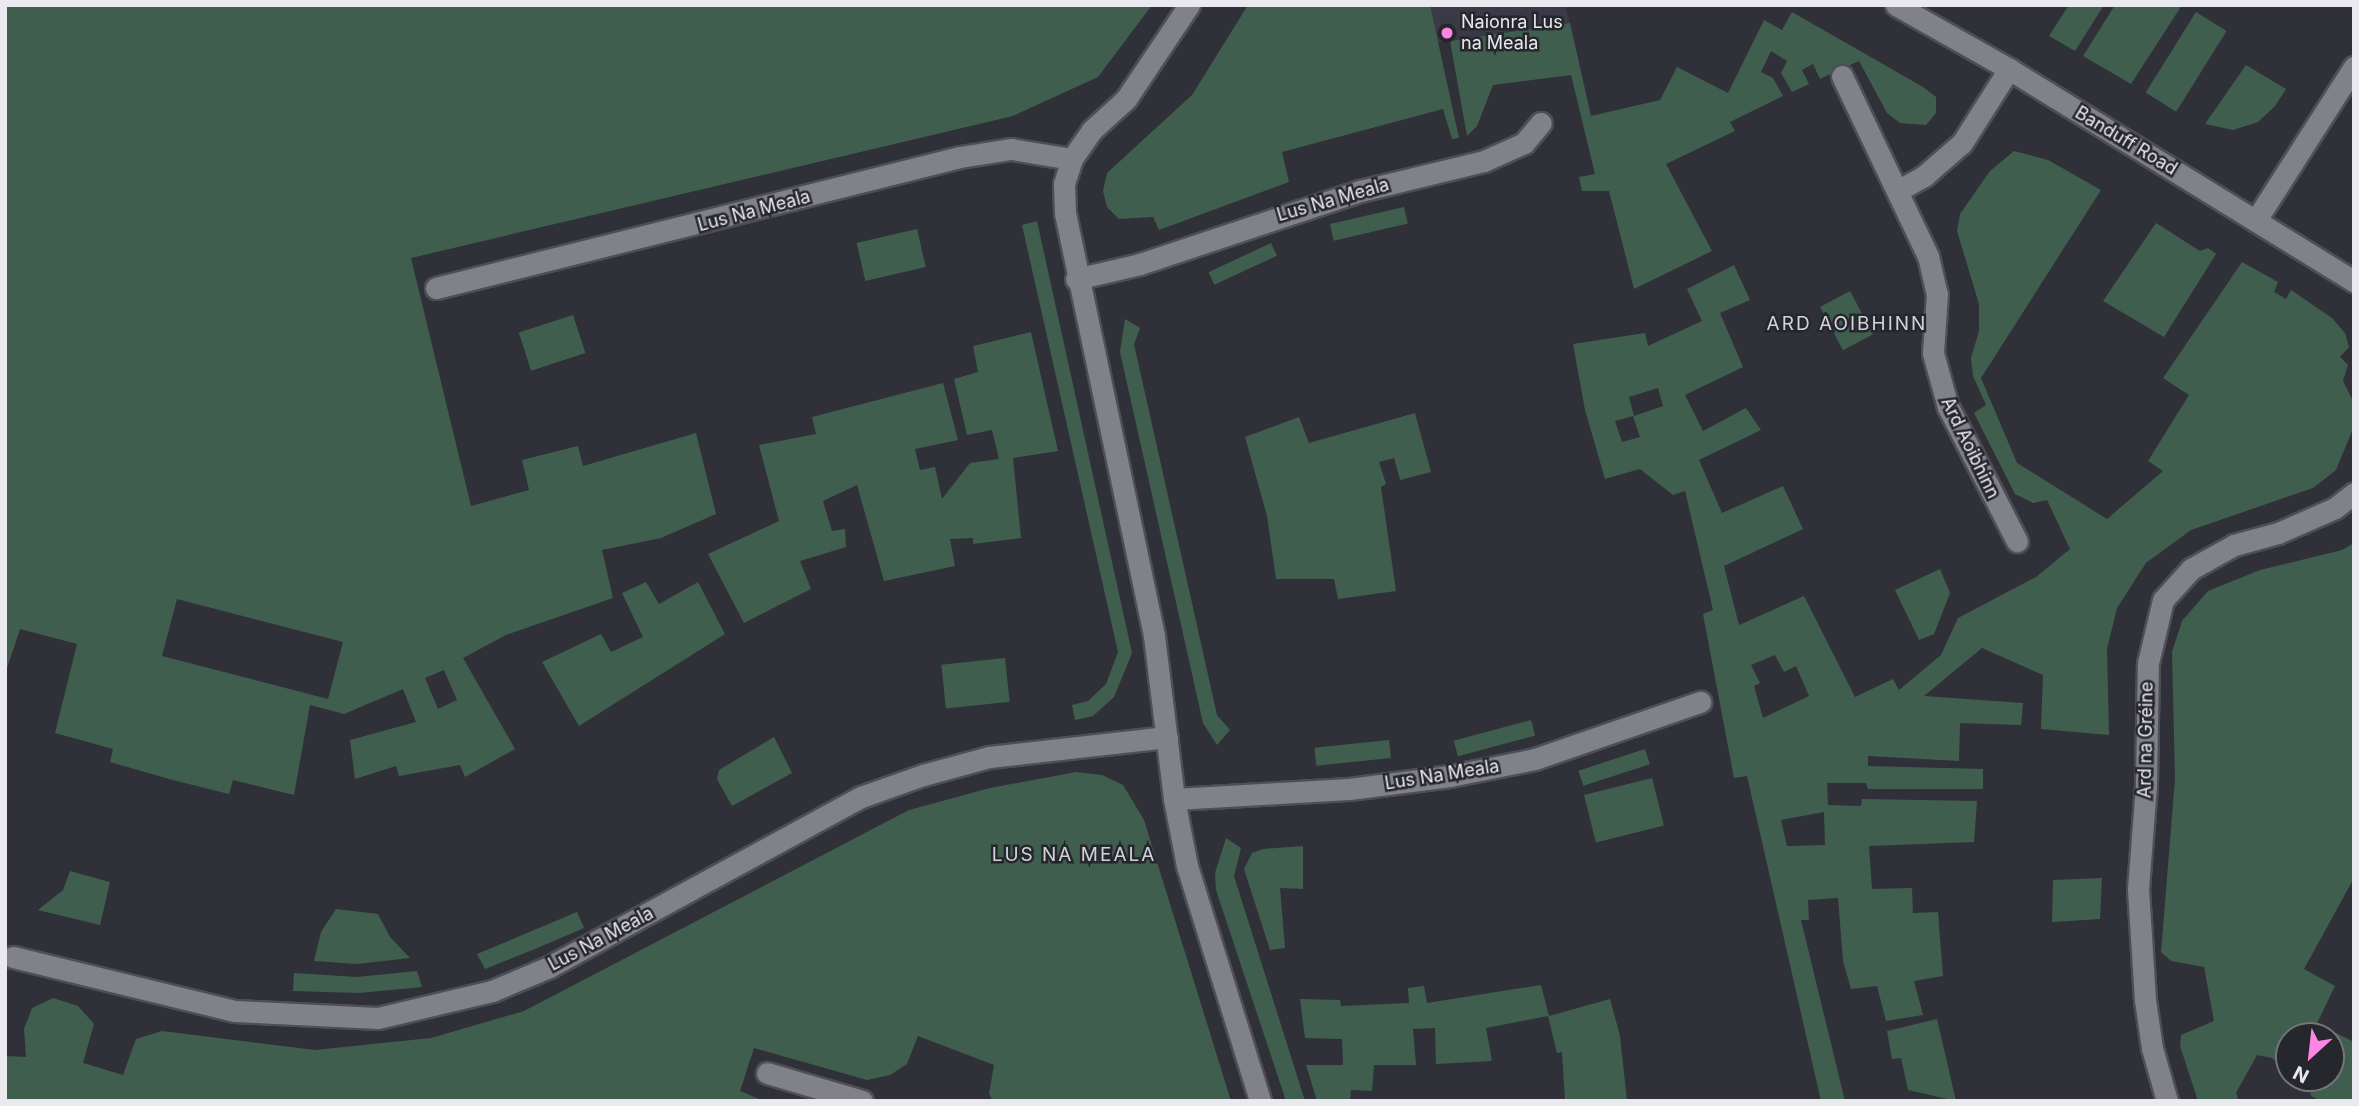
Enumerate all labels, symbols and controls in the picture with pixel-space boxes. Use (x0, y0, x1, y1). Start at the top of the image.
place label: Naionra Lus na Meala (1461, 12, 1563, 54)
marker: Naionra Lus na Meala (1439, 25, 1455, 41)
street label: Banduff Road (2071, 102, 2181, 180)
street label: Lus Na Meala (1274, 174, 1392, 226)
street label: Lus Na Meala (695, 186, 813, 236)
district label: ARD AOIBHINN (1768, 313, 1926, 335)
street label: Ard Aoibhinn (1936, 394, 2004, 502)
street label: Ard na Gréine (2134, 681, 2158, 799)
street label: Lus Na Meala (1383, 755, 1501, 795)
district label: LUS NA MEALA (993, 844, 1155, 866)
street label: Lus Na Meala (545, 902, 657, 976)
north arrow (2275, 1022, 2345, 1092)
text: N (2289, 1061, 2313, 1088)

